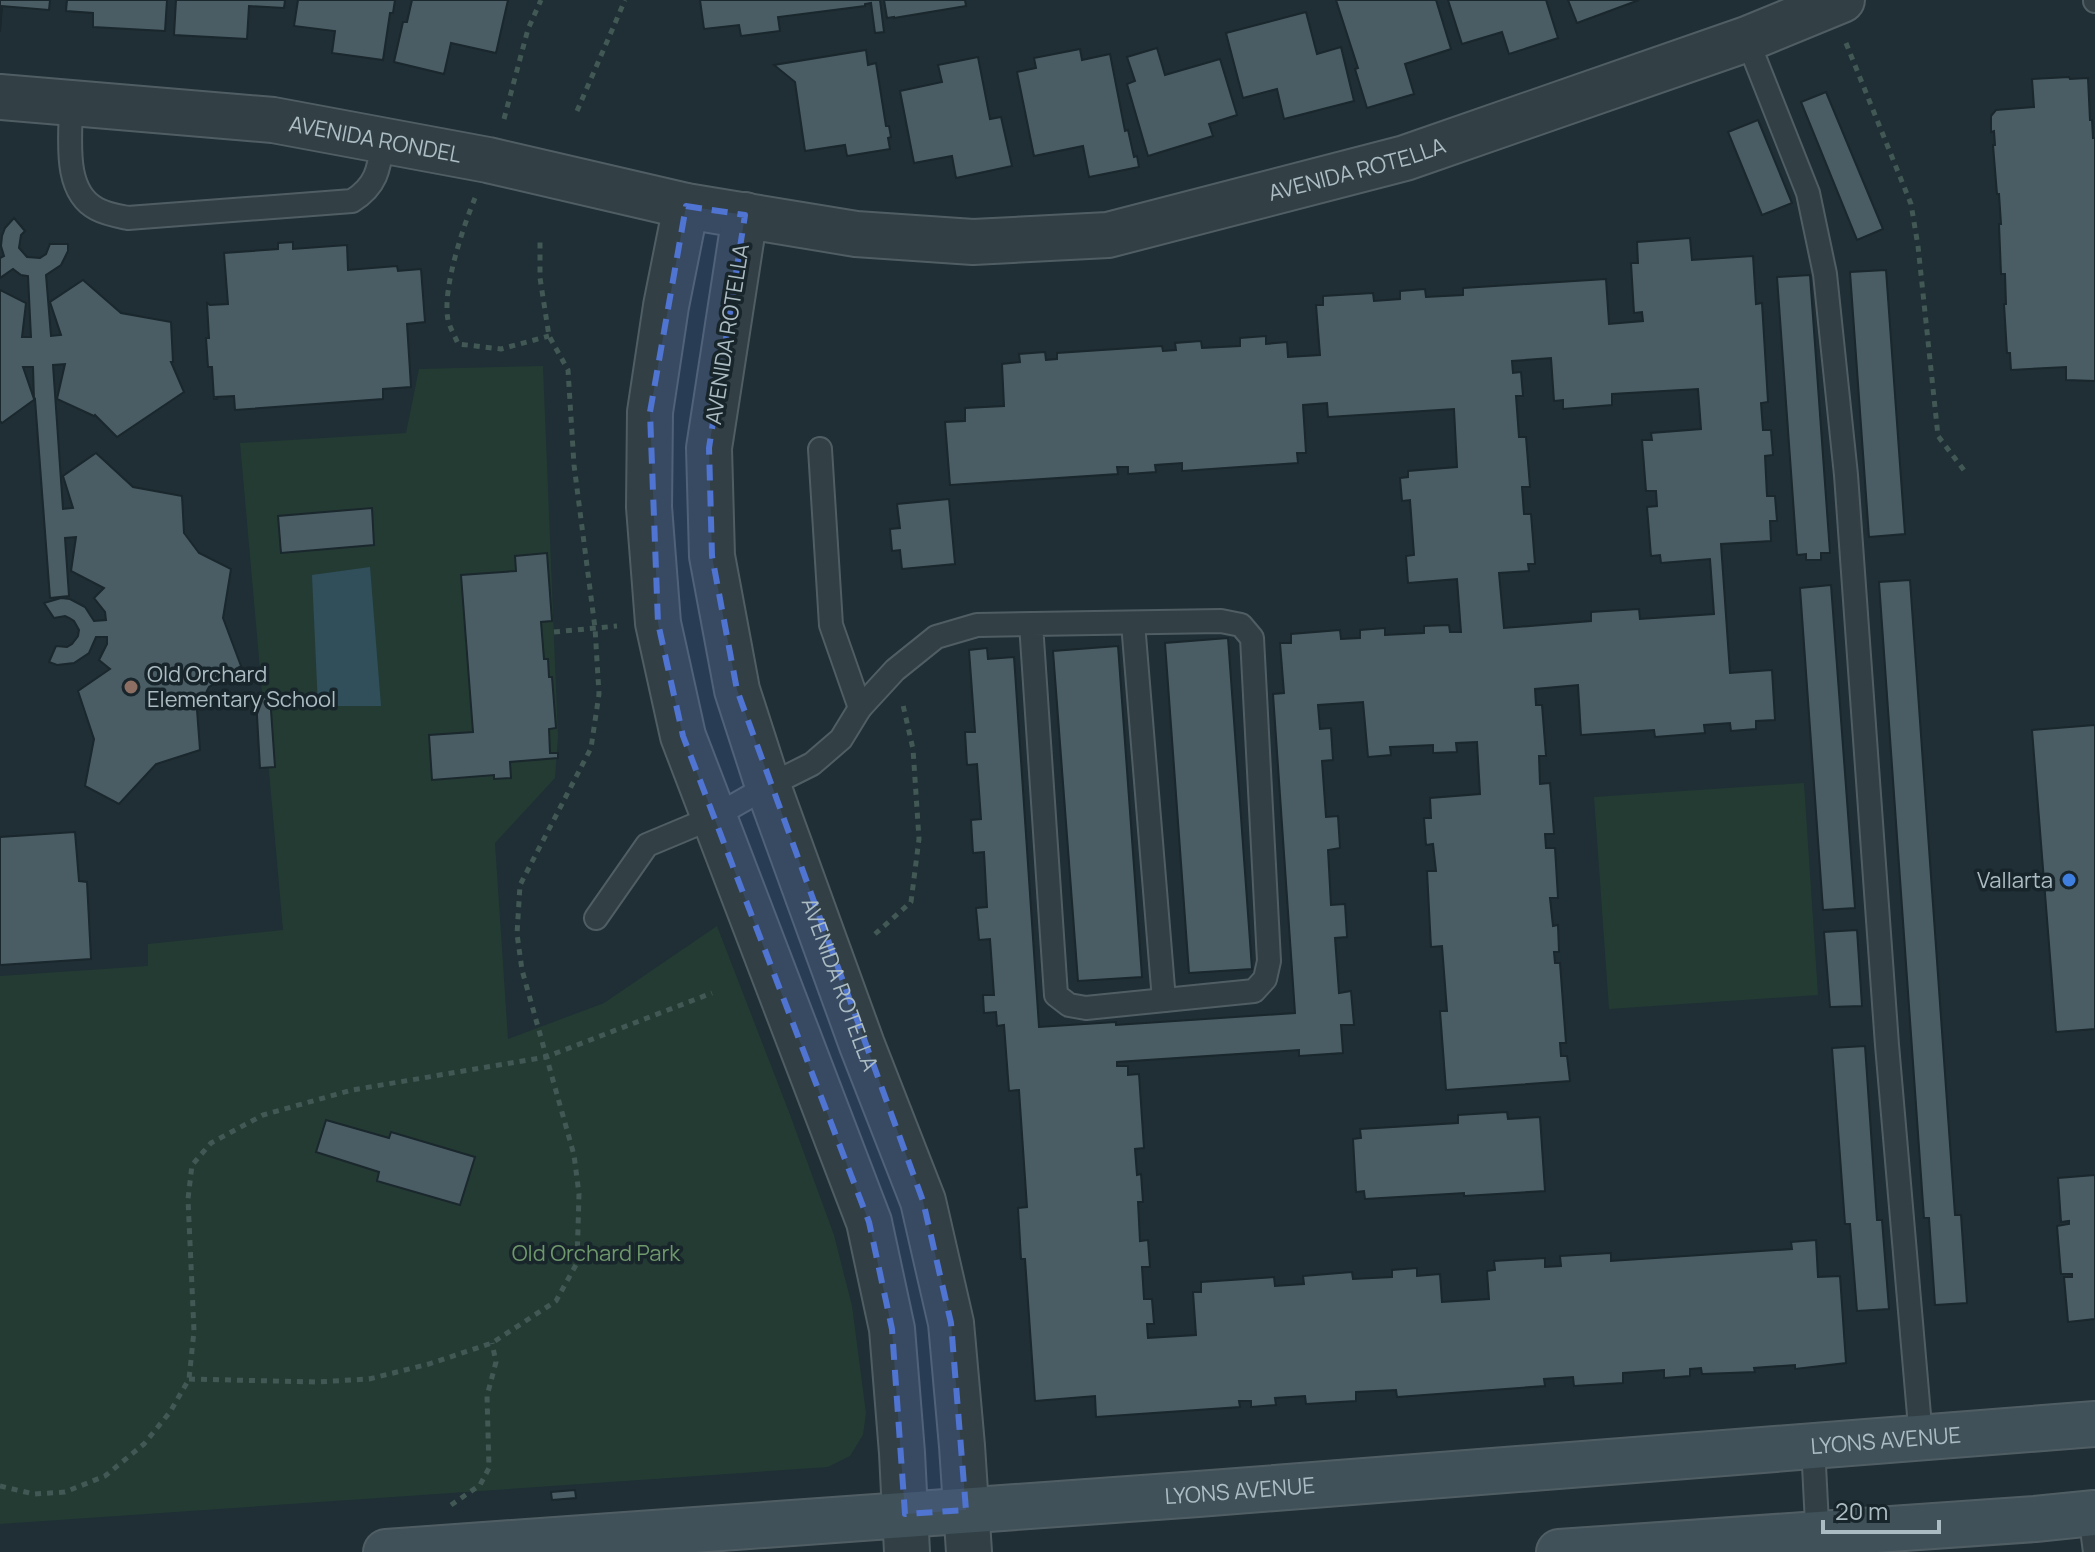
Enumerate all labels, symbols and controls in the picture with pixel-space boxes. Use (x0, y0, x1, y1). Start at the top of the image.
street label: AVENIDA RONDEL (287, 108, 464, 170)
street label: AVENIDA ROTELLA (1265, 130, 1449, 208)
street label: AVENIDA ROTELLA (698, 241, 756, 426)
place label: Old Orchard Elementary School (147, 659, 336, 714)
marker: Old Orchard Elementary School (122, 678, 140, 696)
place label: Vallarta (1977, 865, 2053, 895)
marker: Vallarta (2060, 871, 2078, 889)
street label: AVENIDA ROTELLA (795, 893, 886, 1075)
park label: Old Orchard Park (512, 1238, 681, 1268)
street label: LYONS AVENUE (1810, 1420, 1962, 1461)
street label: LYONS AVENUE (1164, 1470, 1316, 1511)
scale bar (1823, 1484, 1939, 1534)
text: 20 m (1835, 1494, 1888, 1527)

